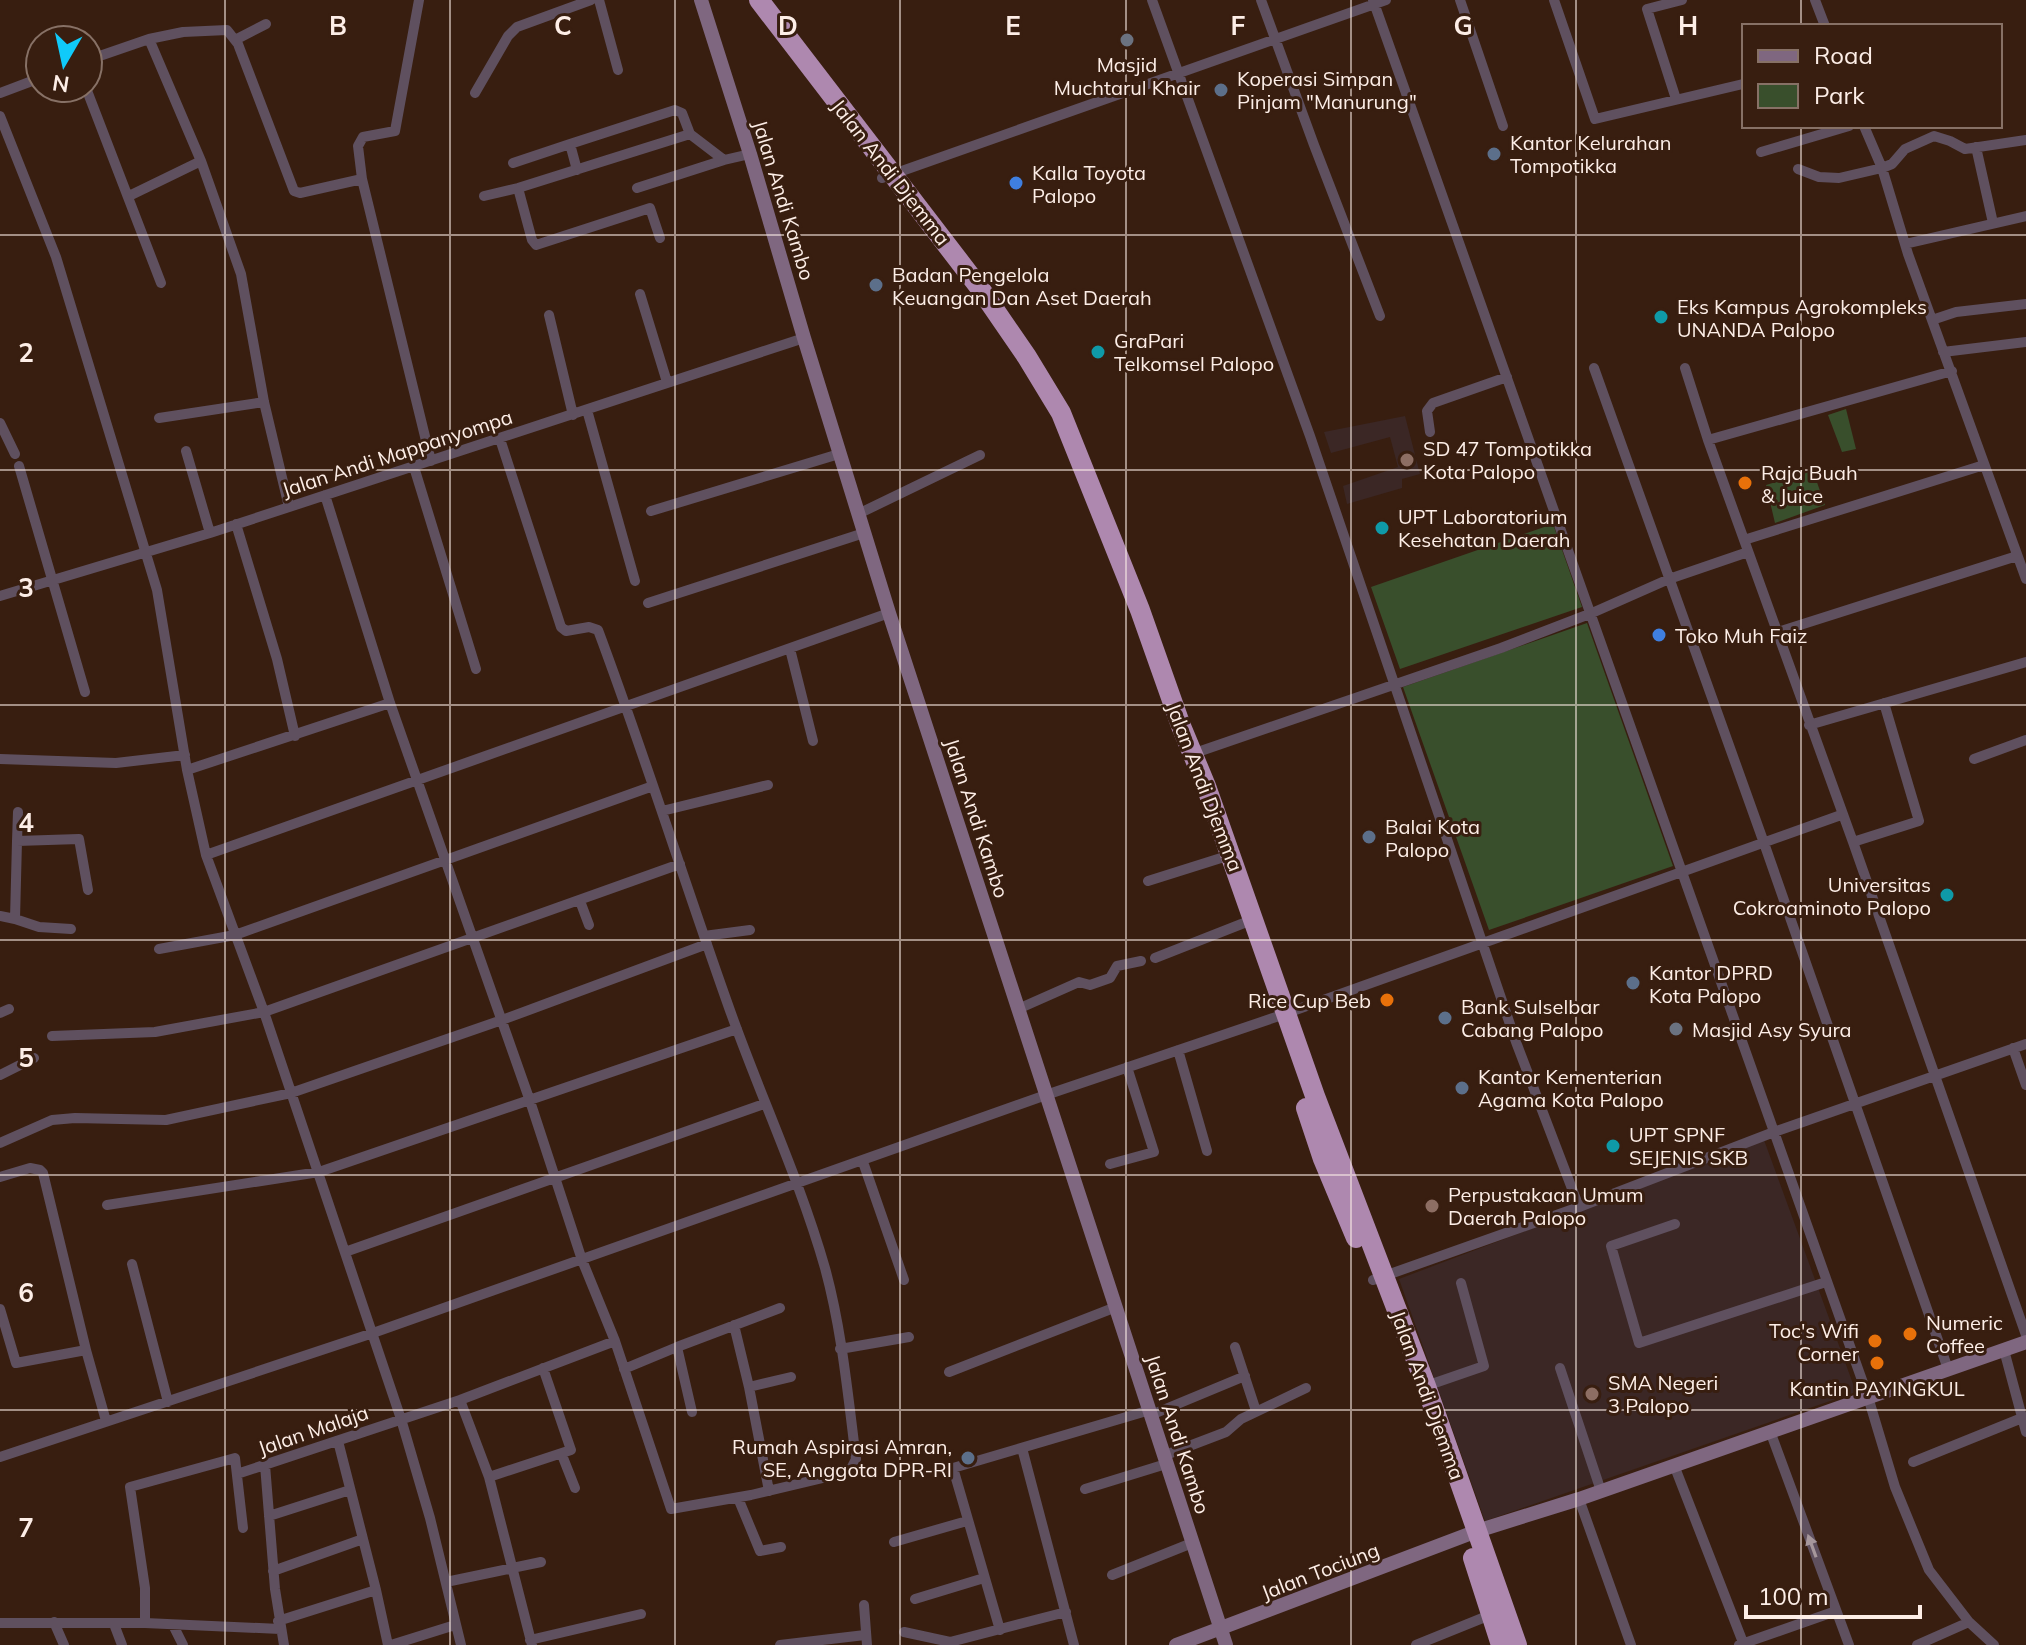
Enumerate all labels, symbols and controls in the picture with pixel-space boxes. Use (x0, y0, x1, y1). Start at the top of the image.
text: B (329, 9, 347, 42)
text: C (554, 9, 572, 42)
text: D (778, 9, 798, 42)
text: E (1005, 9, 1021, 42)
text: F (1231, 9, 1246, 42)
text: G (1453, 9, 1473, 42)
text: H (1678, 9, 1698, 42)
north arrow (24, 24, 104, 104)
legend (1742, 24, 2002, 128)
marker: Masjid Muchtarul Khair (1118, 31, 1136, 49)
text: Road (1814, 40, 1873, 70)
place label: Masjid Muchtarul Khair (1054, 52, 1201, 100)
place label: Koperasi Simpan Pinjam "Manurung" (1237, 66, 1417, 114)
text: N (50, 69, 71, 99)
text: Park (1814, 80, 1865, 110)
marker: Koperasi Simpan Pinjam "Manurung" (1212, 81, 1230, 99)
street label: Jalan Andi Djemma (826, 94, 956, 250)
street label: Jalan Andi Kambo (748, 117, 820, 283)
place label: Kantor Kelurahan Tompotikka (1510, 130, 1671, 178)
marker: Kantor Kelurahan Tompotikka (1485, 145, 1503, 163)
place label: Kalla Toyota Palopo (1032, 160, 1146, 208)
marker: Kalla Toyota Palopo (1007, 174, 1025, 192)
place label: Badan Pengelola Keuangan Dan Aset Daerah (892, 262, 1152, 310)
marker: Badan Pengelola Keuangan Dan Aset Daerah (867, 276, 885, 294)
place label: Eks Kampus Agrokompleks UNANDA Palopo (1677, 294, 1927, 342)
marker: Eks Kampus Agrokompleks UNANDA Palopo (1652, 308, 1670, 326)
place label: GraPari Telkomsel Palopo (1114, 328, 1274, 376)
text: 2 (18, 336, 34, 369)
marker: GraPari Telkomsel Palopo (1089, 343, 1107, 361)
street label: Jalan Andi Mappanyompa (279, 404, 515, 502)
place label: SD 47 Tompotikka Kota Palopo (1423, 436, 1592, 484)
marker: SD 47 Tompotikka Kota Palopo (1398, 451, 1416, 469)
place label: Raja Buah & Juice (1761, 460, 1858, 508)
marker: Raja Buah & Juice (1736, 474, 1754, 492)
place label: UPT Laboratorium Kesehatan Daerah (1398, 504, 1571, 552)
marker: UPT Laboratorium Kesehatan Daerah (1373, 519, 1391, 537)
text: 3 (18, 571, 34, 604)
place label: Toko Muh Faiz (1675, 623, 1807, 648)
marker: Toko Muh Faiz (1650, 626, 1668, 644)
street label: Jalan Andi Djemma (1161, 699, 1249, 875)
street label: Jalan Andi Kambo (939, 735, 1015, 901)
text: 4 (18, 806, 34, 839)
place label: Balai Kota Palopo (1385, 814, 1480, 862)
marker: Balai Kota Palopo (1360, 828, 1378, 846)
place label: Universitas Cokroaminoto Palopo (1733, 872, 1931, 920)
marker: Universitas Cokroaminoto Palopo (1938, 886, 1956, 904)
place label: Kantor DPRD Kota Palopo (1649, 960, 1773, 1008)
marker: Kantor DPRD Kota Palopo (1624, 974, 1642, 992)
place label: Rice Cup Beb (1248, 988, 1371, 1013)
marker: Rice Cup Beb (1378, 991, 1396, 1009)
place label: Bank Sulselbar Cabang Palopo (1461, 994, 1604, 1042)
marker: Bank Sulselbar Cabang Palopo (1436, 1009, 1454, 1027)
place label: Masjid Asy Syura (1692, 1017, 1852, 1042)
marker: Masjid Asy Syura (1667, 1020, 1685, 1038)
text: 5 (18, 1041, 34, 1074)
place label: Kantor Kementerian Agama Kota Palopo (1478, 1064, 1664, 1112)
marker: Kantor Kementerian Agama Kota Palopo (1453, 1079, 1471, 1097)
place label: UPT SPNF SEJENIS SKB (1629, 1122, 1748, 1170)
marker: UPT SPNF SEJENIS SKB (1604, 1137, 1622, 1155)
place label: Perpustakaan Umum Daerah Palopo (1448, 1182, 1643, 1230)
marker: Perpustakaan Umum Daerah Palopo (1423, 1197, 1441, 1215)
text: 6 (18, 1276, 34, 1309)
street label: Jalan Andi Djemma (1386, 1307, 1470, 1483)
place label: Numeric Coffee (1926, 1310, 2003, 1358)
place label: Toc's Wifi Corner (1769, 1318, 1860, 1366)
marker: Numeric Coffee (1901, 1325, 1919, 1343)
marker: Toc's Wifi Corner (1866, 1332, 1884, 1350)
street label: Jalan Andi Kambo (1140, 1351, 1216, 1517)
marker: Kantin PAYINGKUL (1868, 1354, 1886, 1372)
place label: SMA Negeri 3 Palopo (1608, 1370, 1718, 1418)
place label: Kantin PAYINGKUL (1789, 1376, 1965, 1401)
marker: SMA Negeri 3 Palopo (1583, 1385, 1601, 1403)
street label: Jalan Malaja (255, 1399, 371, 1461)
place label: Rumah Aspirasi Amran, SE, Anggota DPR-RI (732, 1434, 952, 1482)
marker: Rumah Aspirasi Amran, SE, Anggota DPR-RI (959, 1449, 977, 1467)
text: 7 (18, 1511, 34, 1544)
one-way arrow (1805, 1534, 1818, 1558)
street label: Jalan Tociung (1258, 1537, 1382, 1605)
scale bar (1746, 1569, 1920, 1619)
text: 100 m (1758, 1581, 1829, 1611)

